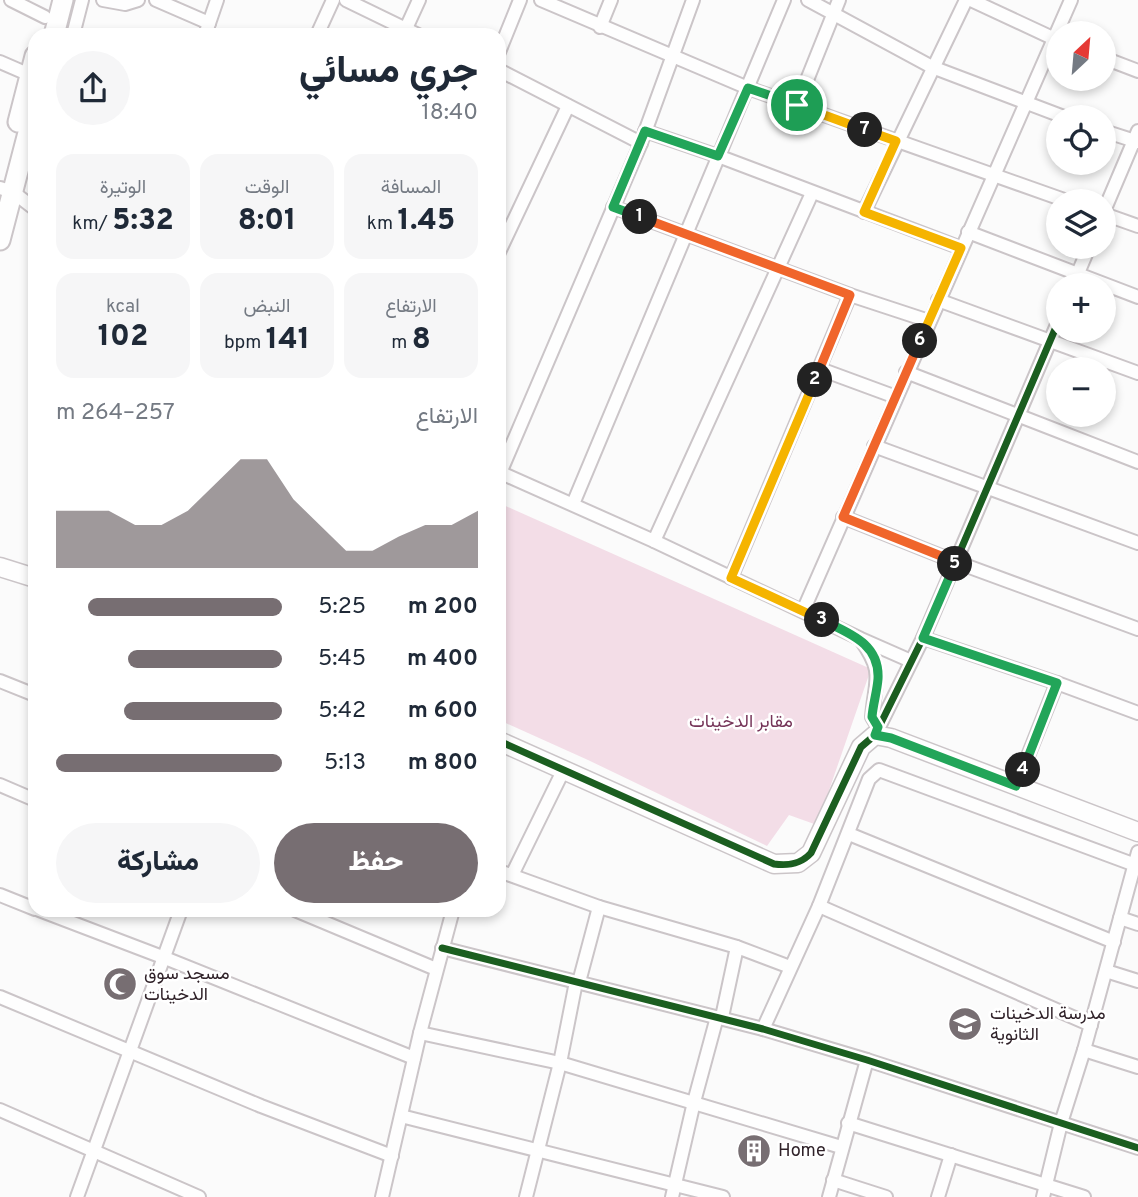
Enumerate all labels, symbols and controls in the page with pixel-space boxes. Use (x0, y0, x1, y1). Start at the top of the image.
north arrow (1046, 21, 1116, 91)
map controls (1046, 21, 1116, 427)
text: جري مسائي (299, 48, 478, 97)
button: share (56, 51, 130, 125)
pin (767, 75, 827, 135)
icon: arrive (778, 86, 816, 124)
text: 18:40 (421, 99, 478, 128)
button: locate (1046, 105, 1116, 175)
pin: 7 (848, 113, 882, 148)
text: 7 (859, 117, 870, 141)
text: الوتيرة (100, 176, 146, 200)
text: الوقت (245, 176, 289, 200)
text: المسافة (381, 176, 441, 200)
button: layers (1046, 189, 1116, 259)
pin: 1 (622, 200, 658, 234)
text: 5:32 (112, 203, 174, 240)
text: 8:01 (238, 203, 296, 240)
text: 1.45 (398, 203, 455, 240)
text: 1 (636, 204, 643, 228)
text: /km (72, 212, 112, 236)
text: km (367, 212, 398, 236)
button: + (1046, 273, 1116, 343)
text: kcal (106, 295, 140, 319)
text: النبض (243, 295, 291, 319)
text: الارتفاع (385, 295, 437, 319)
text: 102 (98, 319, 148, 356)
text: 141 (266, 322, 310, 359)
text: 8 (412, 322, 431, 359)
pin: 6 (902, 324, 937, 358)
text: 6 (914, 328, 925, 352)
text: bpm (224, 331, 266, 355)
text: m (391, 331, 412, 355)
button: − (1046, 357, 1116, 427)
pin: 2 (798, 362, 832, 398)
text: 2 (809, 367, 820, 391)
text: 257–264 m (56, 399, 175, 428)
text: الارتفاع (416, 403, 478, 432)
pin: 5 (937, 546, 972, 582)
text: 5 (949, 551, 960, 575)
text: 5:25 (318, 593, 366, 622)
text: 200 m (408, 593, 478, 622)
pin: 3 (804, 602, 840, 638)
text: 3 (816, 607, 827, 631)
text: 5:45 (318, 645, 366, 674)
text: 400 m (407, 645, 478, 674)
text: 5:42 (318, 697, 366, 726)
text: 600 m (408, 697, 478, 726)
park label: مقابر الدخينات (689, 711, 793, 734)
text: 5:13 (324, 749, 366, 778)
text: 800 m (408, 749, 478, 778)
pin: 4 (1006, 752, 1040, 788)
text: 4 (1016, 757, 1029, 781)
button: مشاركة (56, 823, 260, 903)
button: حفظ (274, 823, 478, 903)
place label: مسجد سوق الدخينات (144, 963, 230, 1007)
mosque icon: مسجد سوق الدخينات (101, 965, 139, 1003)
place label: مدرسة الدخينات الثانوية (990, 1003, 1106, 1047)
school or university icon: مدرسة الدخينات الثانوية (946, 1005, 984, 1043)
building icon: Home (735, 1132, 773, 1170)
place label: Home (778, 1140, 826, 1163)

